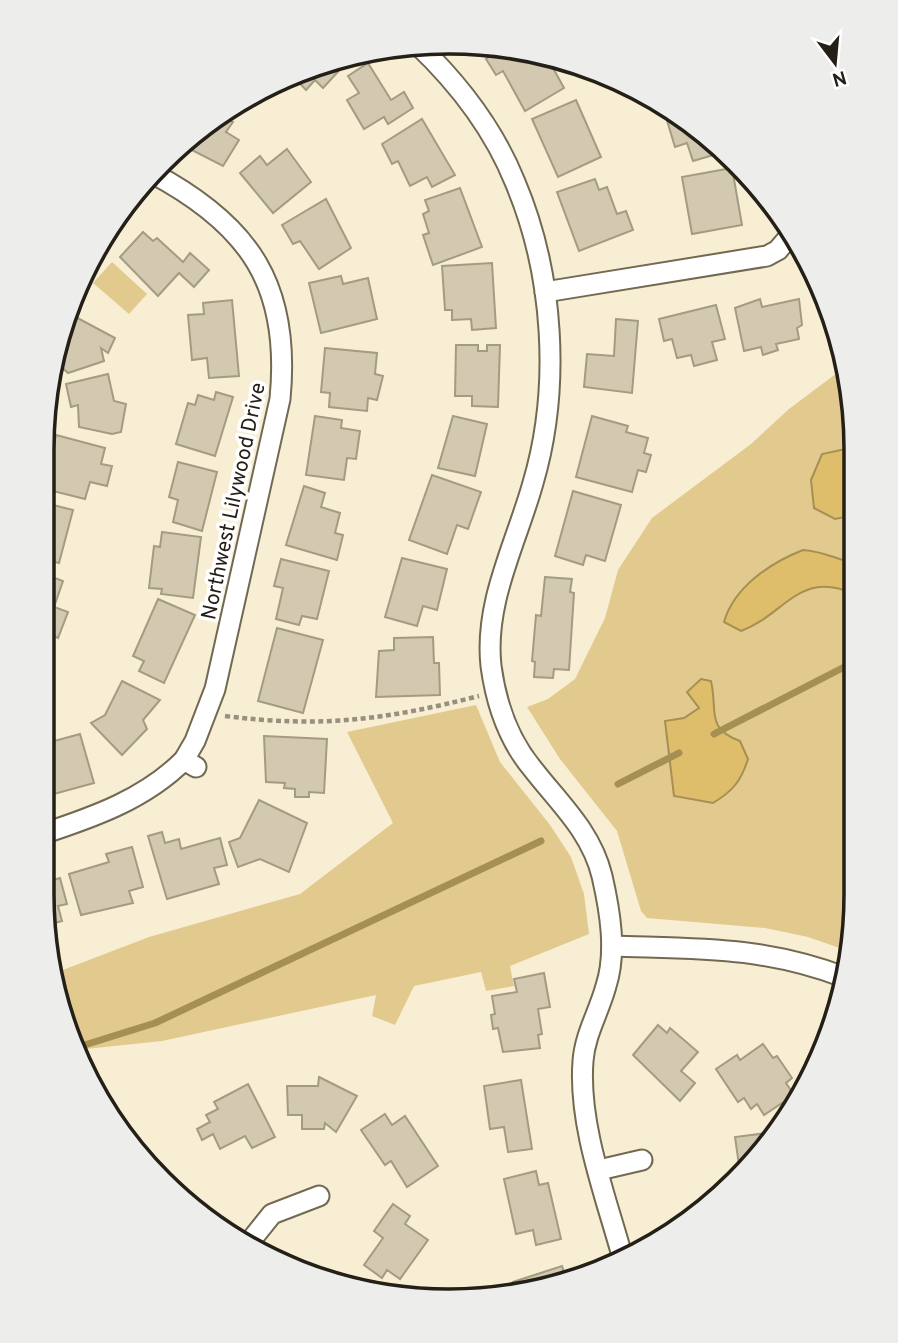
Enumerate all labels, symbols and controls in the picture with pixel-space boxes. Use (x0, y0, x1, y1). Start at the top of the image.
north arrow (800, 28, 870, 98)
text: N (829, 64, 849, 91)
street label: Northwest Lilywood Drive (196, 380, 273, 622)

